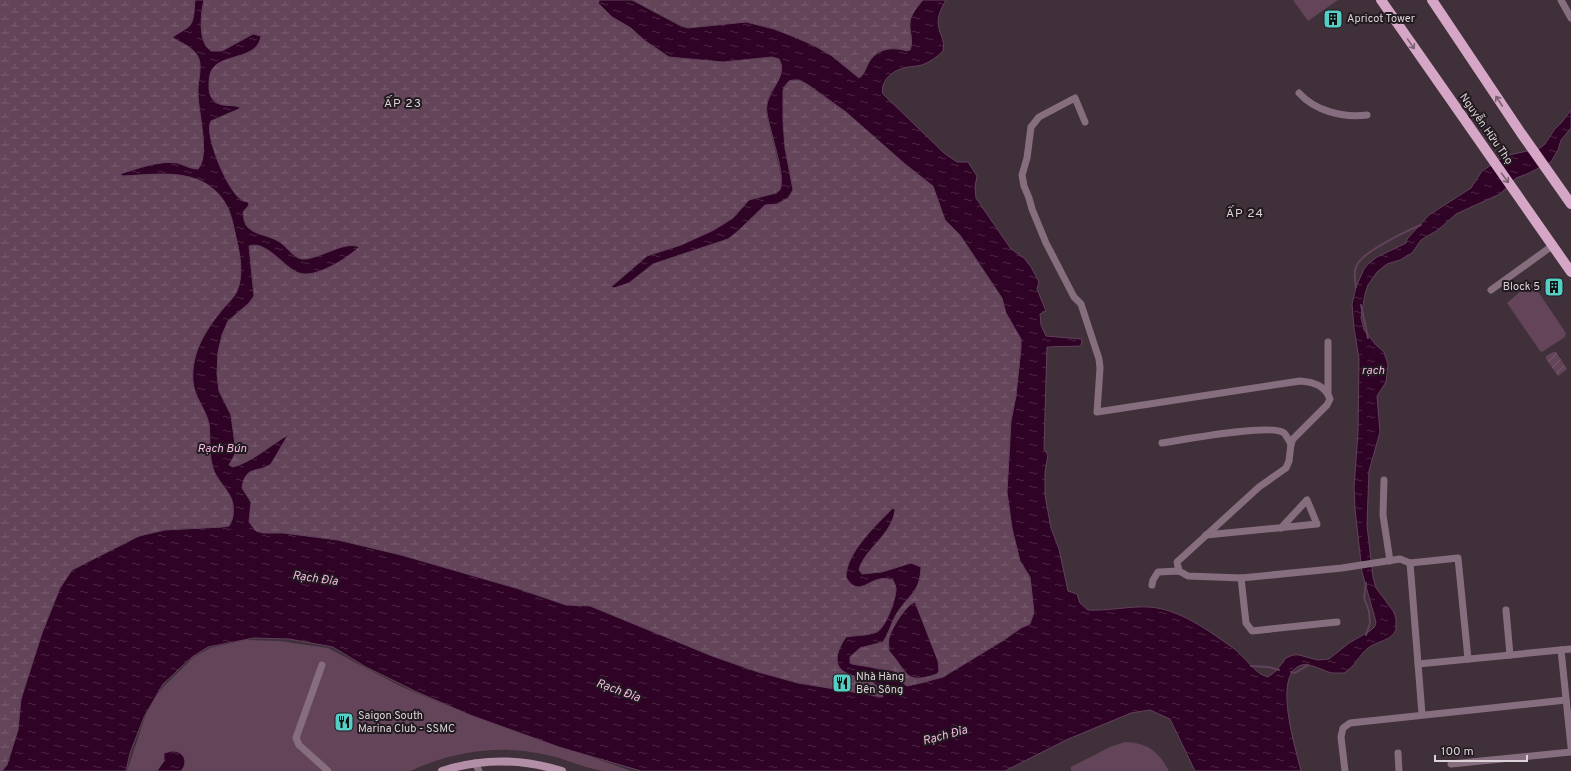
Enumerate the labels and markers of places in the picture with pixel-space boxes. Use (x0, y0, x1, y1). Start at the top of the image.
building icon: Apricot Tower (1322, 8, 1344, 30)
place label: Apricot Tower (1347, 12, 1416, 26)
building icon: Block 5 (1543, 276, 1565, 298)
place label: Block 5 (1503, 280, 1540, 294)
place label: Nhà Hàng Bên Sông (856, 670, 904, 697)
restaurant icon: Nhà Hàng Bên Sông (831, 672, 853, 694)
place label: Saigon South Marina Club - SSMC (358, 709, 455, 736)
restaurant icon: Saigon South Marina Club - SSMC (333, 711, 355, 733)

